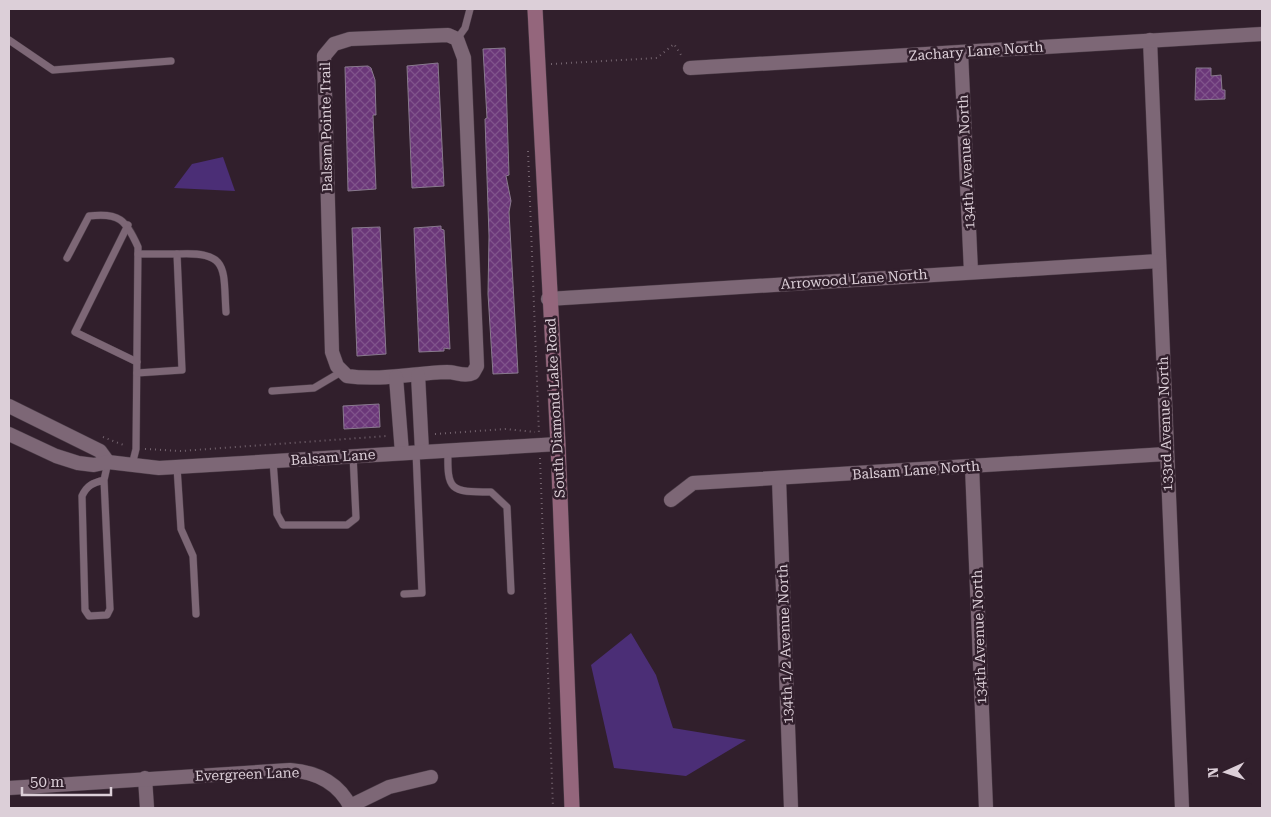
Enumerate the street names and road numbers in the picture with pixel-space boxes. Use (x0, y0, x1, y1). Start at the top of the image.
street label: Zachary Lane North (908, 38, 1044, 64)
street label: Balsam Pointe Trail (317, 61, 335, 192)
street label: 134th Avenue North (954, 94, 978, 230)
street label: Arrowood Lane North (780, 266, 928, 292)
street label: South Diamond Lake Road (542, 318, 568, 498)
street label: 133rd Avenue North (1155, 356, 1175, 492)
street label: Balsam Lane (290, 446, 376, 468)
street label: Balsam Lane North (851, 458, 981, 482)
street label: 134th 1/2 Avenue North (774, 564, 796, 724)
street label: 134th Avenue North (969, 569, 989, 705)
street label: Evergreen Lane (194, 764, 300, 784)

